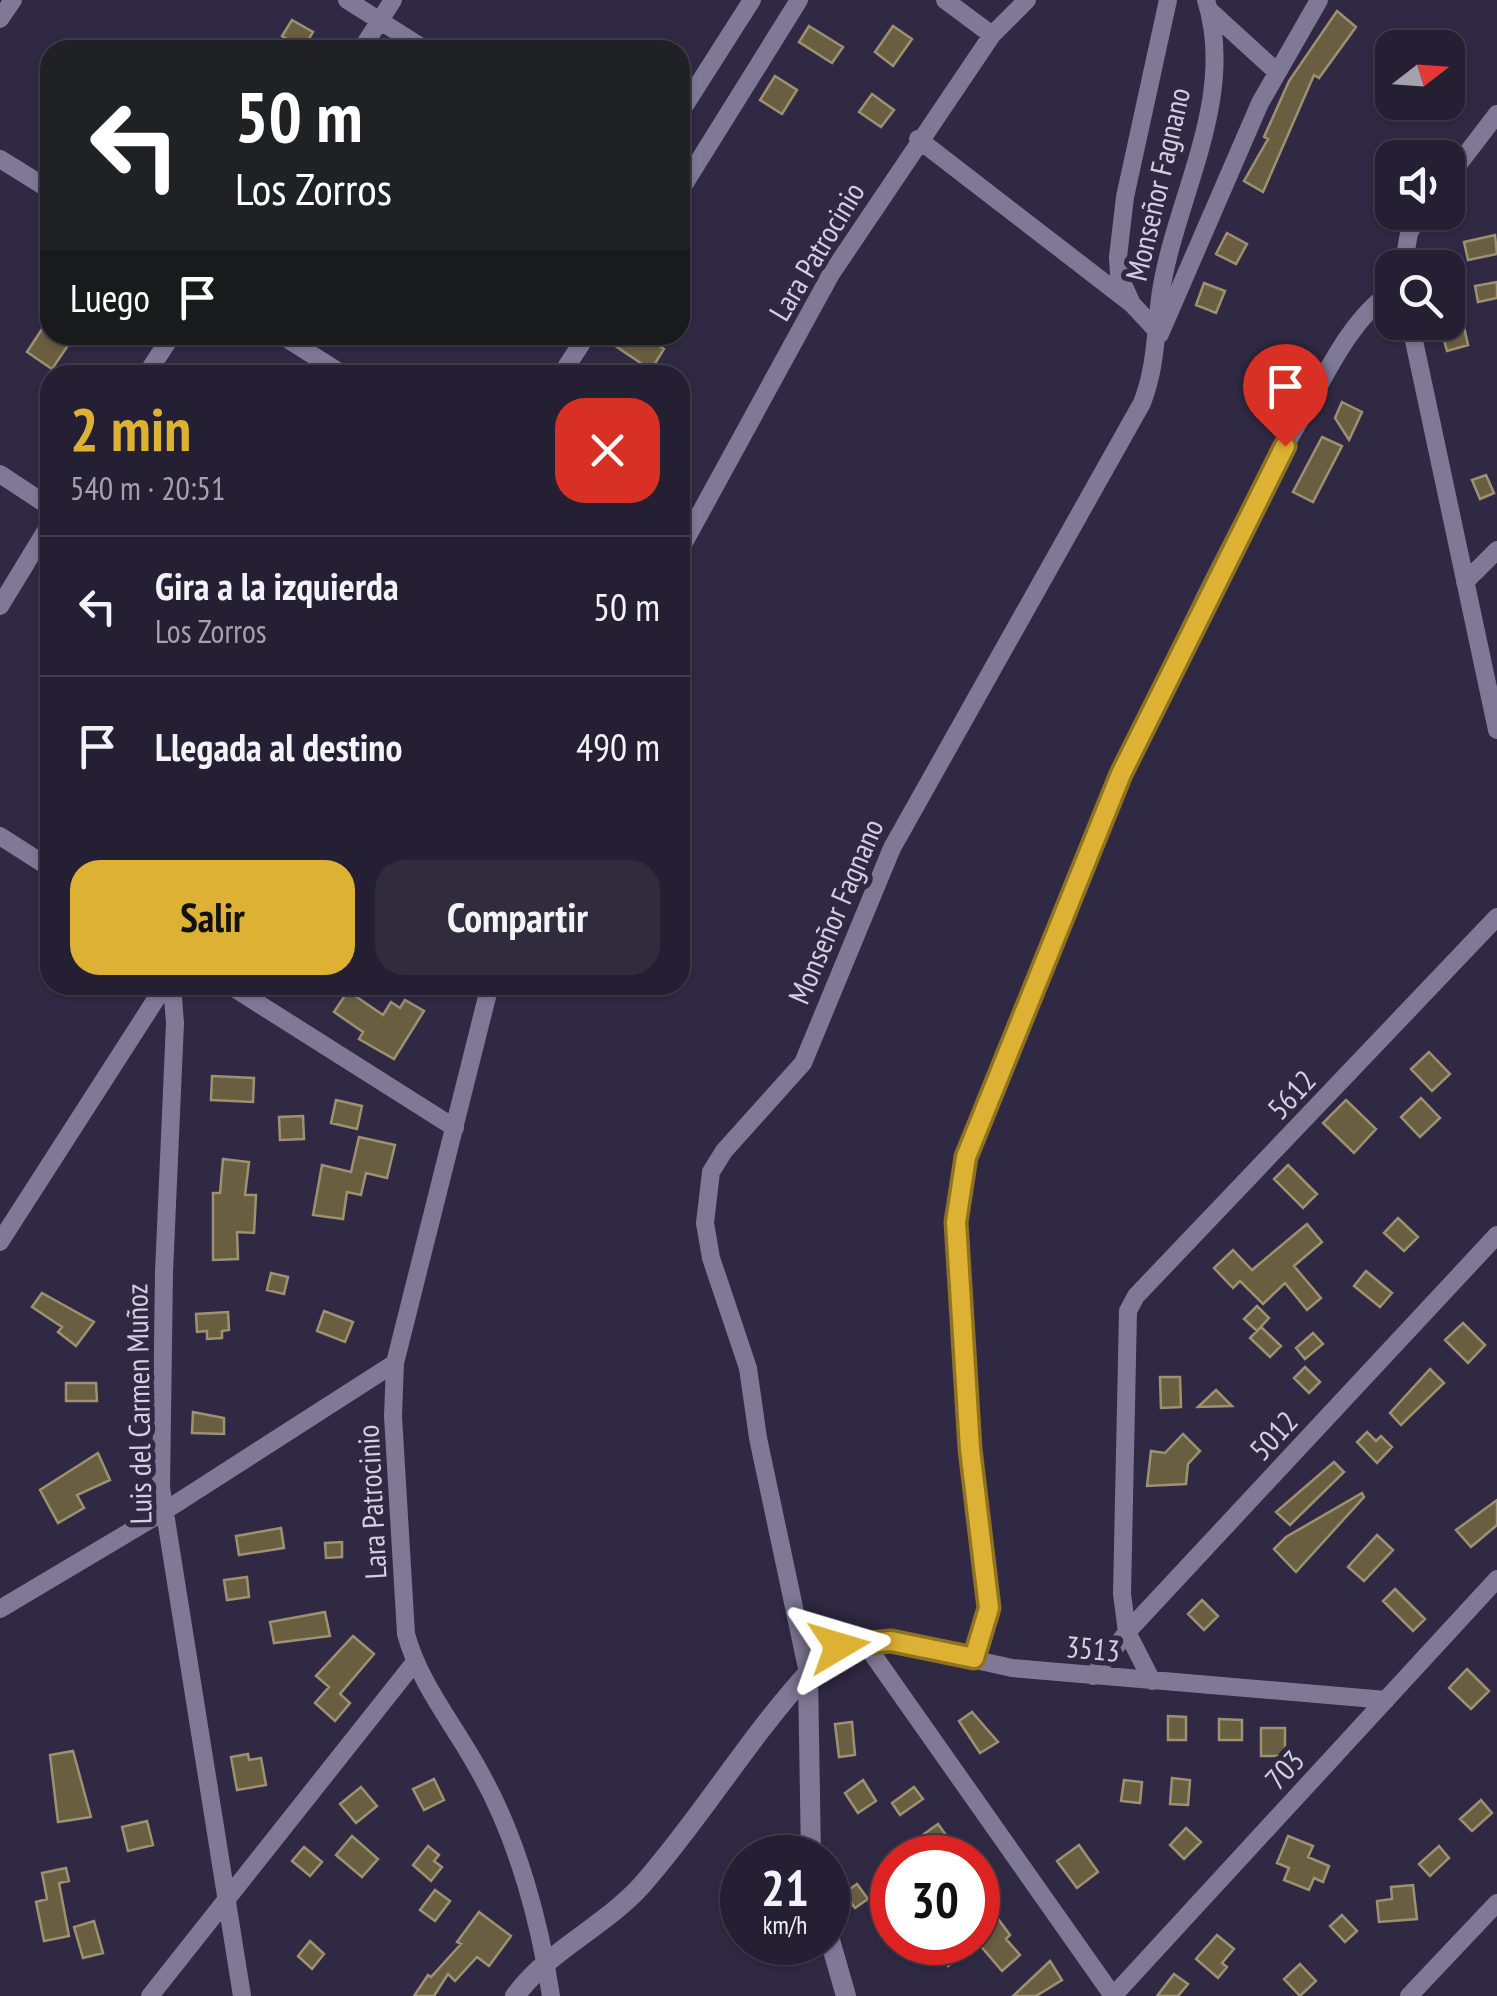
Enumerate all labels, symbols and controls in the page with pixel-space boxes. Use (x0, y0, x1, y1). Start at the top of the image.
north arrow (1375, 30, 1465, 120)
map controls (1375, 30, 1465, 340)
text: 50 m (235, 71, 363, 161)
icon: left (70, 80, 200, 210)
street label: Monseñor Fagnano (1116, 84, 1198, 284)
button: sound (1375, 140, 1465, 230)
text: Los Zorros (235, 159, 392, 217)
street label: Lara Patrocinio (759, 175, 873, 327)
button: search (1375, 250, 1465, 340)
icon: arrive (170, 270, 225, 325)
text: Luego (70, 273, 150, 322)
pin (1243, 344, 1328, 447)
icon: arrive (1258, 359, 1313, 414)
text: 2 min (70, 390, 191, 468)
button: close (555, 398, 660, 503)
text: 540 m · 20:51 (70, 467, 225, 509)
text: Gira a la izquierda (155, 561, 399, 610)
icon: left (70, 579, 125, 634)
text: 50 m (593, 582, 660, 631)
text: Los Zorros (155, 610, 267, 652)
icon: arrive (70, 719, 125, 774)
text: Llegada al destino (155, 722, 402, 771)
text: 490 m (576, 722, 660, 771)
street label: Monseñor Fagnano (779, 813, 891, 1009)
button: Salir (70, 860, 355, 975)
button: Compartir (375, 860, 660, 975)
street label: 5612 (1258, 1061, 1324, 1127)
street label: Luis del Carmen Muñoz (116, 1283, 160, 1525)
street label: 5012 (1240, 1402, 1306, 1468)
street label: Lara Patrocinio (347, 1424, 395, 1580)
position arrow (787, 1594, 891, 1698)
street label: 3513 (1064, 1626, 1122, 1670)
street label: 703 (1256, 1741, 1312, 1797)
speed limit sign: 30 (870, 1835, 1000, 1965)
text: 21 (761, 1855, 809, 1920)
text: km/h (763, 1909, 807, 1941)

